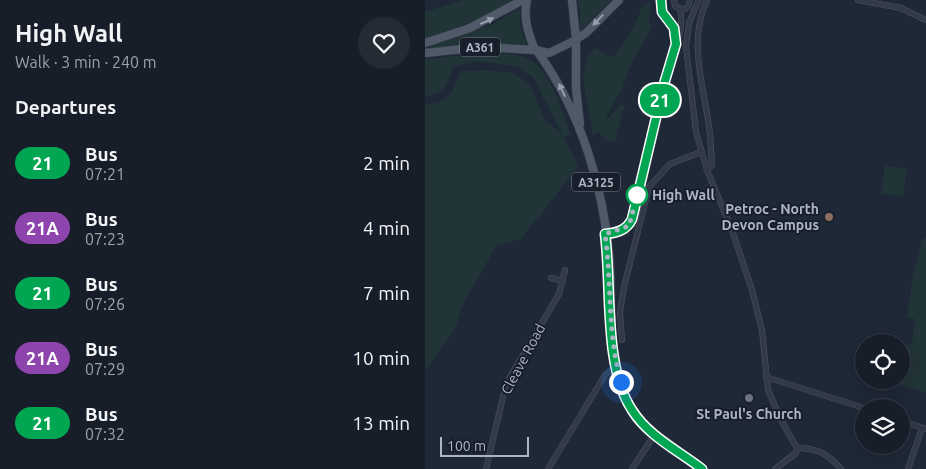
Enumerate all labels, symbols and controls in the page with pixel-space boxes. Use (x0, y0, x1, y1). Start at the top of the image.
one-way arrow (592, 14, 604, 26)
one-way arrow (480, 16, 494, 24)
button: heart (358, 17, 410, 69)
text: High Wall (15, 20, 123, 47)
road number: A361 (460, 38, 500, 56)
text: Walk · 3 min · 240 m (15, 53, 157, 71)
one-way arrow (557, 83, 565, 97)
line badge: 21 (637, 84, 683, 116)
text: 21 (650, 90, 670, 110)
text: Departures (15, 96, 116, 118)
text: Bus (85, 143, 118, 165)
text: 2 min (363, 152, 410, 174)
text: 21 (32, 153, 53, 173)
text: 07:21 (85, 165, 125, 183)
road number: A3125 (572, 172, 620, 192)
marker: High Wall (626, 184, 648, 206)
place label: High Wall (652, 187, 715, 203)
place label: Petroc - North Devon Campus (722, 201, 819, 233)
text: Bus (85, 208, 118, 230)
marker: Petroc - North Devon Campus (823, 211, 835, 223)
text: 4 min (363, 217, 410, 239)
text: 21A (26, 218, 59, 238)
text: 07:23 (85, 230, 125, 248)
text: Bus (85, 273, 118, 295)
text: 7 min (363, 282, 410, 304)
text: 21 (32, 283, 53, 303)
text: 07:26 (85, 295, 125, 313)
street label: Cleave Road (498, 321, 548, 397)
map controls (855, 334, 910, 454)
button: locate (855, 334, 910, 389)
text: Bus (85, 338, 118, 360)
text: 10 min (352, 347, 410, 369)
text: 21A (26, 348, 59, 368)
text: 07:29 (85, 360, 125, 378)
your location (609, 370, 634, 395)
marker: St Paul's Church (743, 392, 755, 404)
button: layers (855, 399, 910, 454)
text: Bus (85, 403, 118, 425)
place label: St Paul's Church (696, 406, 802, 422)
text: 13 min (352, 412, 410, 434)
text: 21 (32, 413, 53, 433)
text: 07:32 (85, 425, 125, 443)
scale bar (440, 434, 529, 457)
text: 100 m (447, 438, 486, 454)

